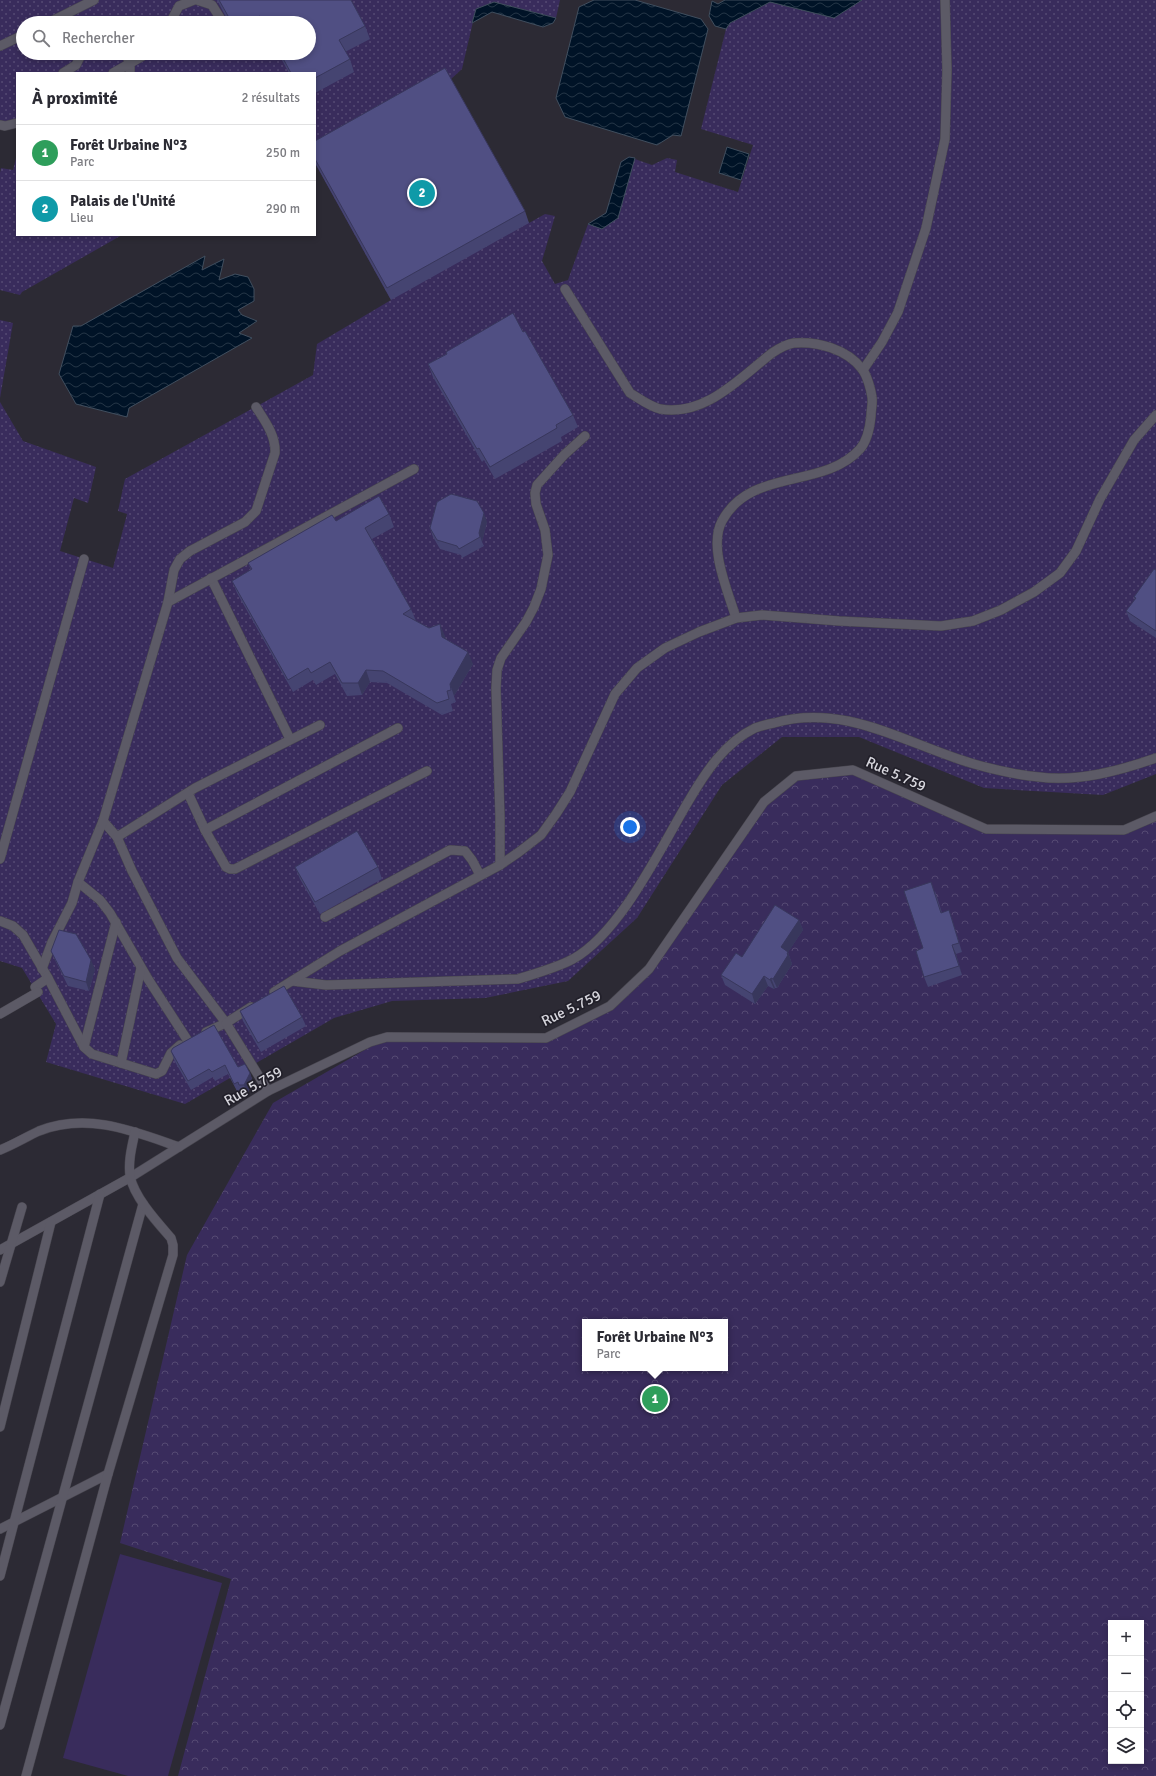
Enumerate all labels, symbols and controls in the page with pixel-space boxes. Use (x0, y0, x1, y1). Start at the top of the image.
search box (16, 16, 316, 60)
icon: search (30, 27, 52, 49)
text: Rechercher (62, 29, 135, 47)
text: À proximité (32, 88, 118, 109)
text: 2 résultats (241, 90, 300, 106)
text: Forêt Urbaine N°3 (70, 136, 187, 154)
text: 1 (41, 145, 49, 161)
text: 250 m (266, 145, 300, 161)
text: Parc (70, 154, 94, 170)
pin: 2 (409, 178, 435, 208)
text: Palais de l'Unité (70, 192, 175, 210)
text: 2 (41, 201, 49, 217)
text: 290 m (266, 201, 300, 217)
text: Lieu (70, 210, 94, 226)
street label: Rue 5.759 (863, 753, 929, 795)
your location (620, 817, 640, 837)
street label: Rue 5.759 (538, 986, 604, 1030)
street label: Rue 5.759 (221, 1062, 285, 1110)
popup (582, 1319, 728, 1371)
text: Forêt Urbaine N°3 (596, 1328, 714, 1346)
text: Parc (596, 1346, 621, 1362)
pin: 1 (642, 1384, 668, 1414)
map controls (1108, 1620, 1144, 1764)
button: + (1108, 1620, 1144, 1656)
button: − (1108, 1656, 1144, 1692)
button: locate (1108, 1692, 1144, 1728)
button: layers (1108, 1728, 1144, 1764)

